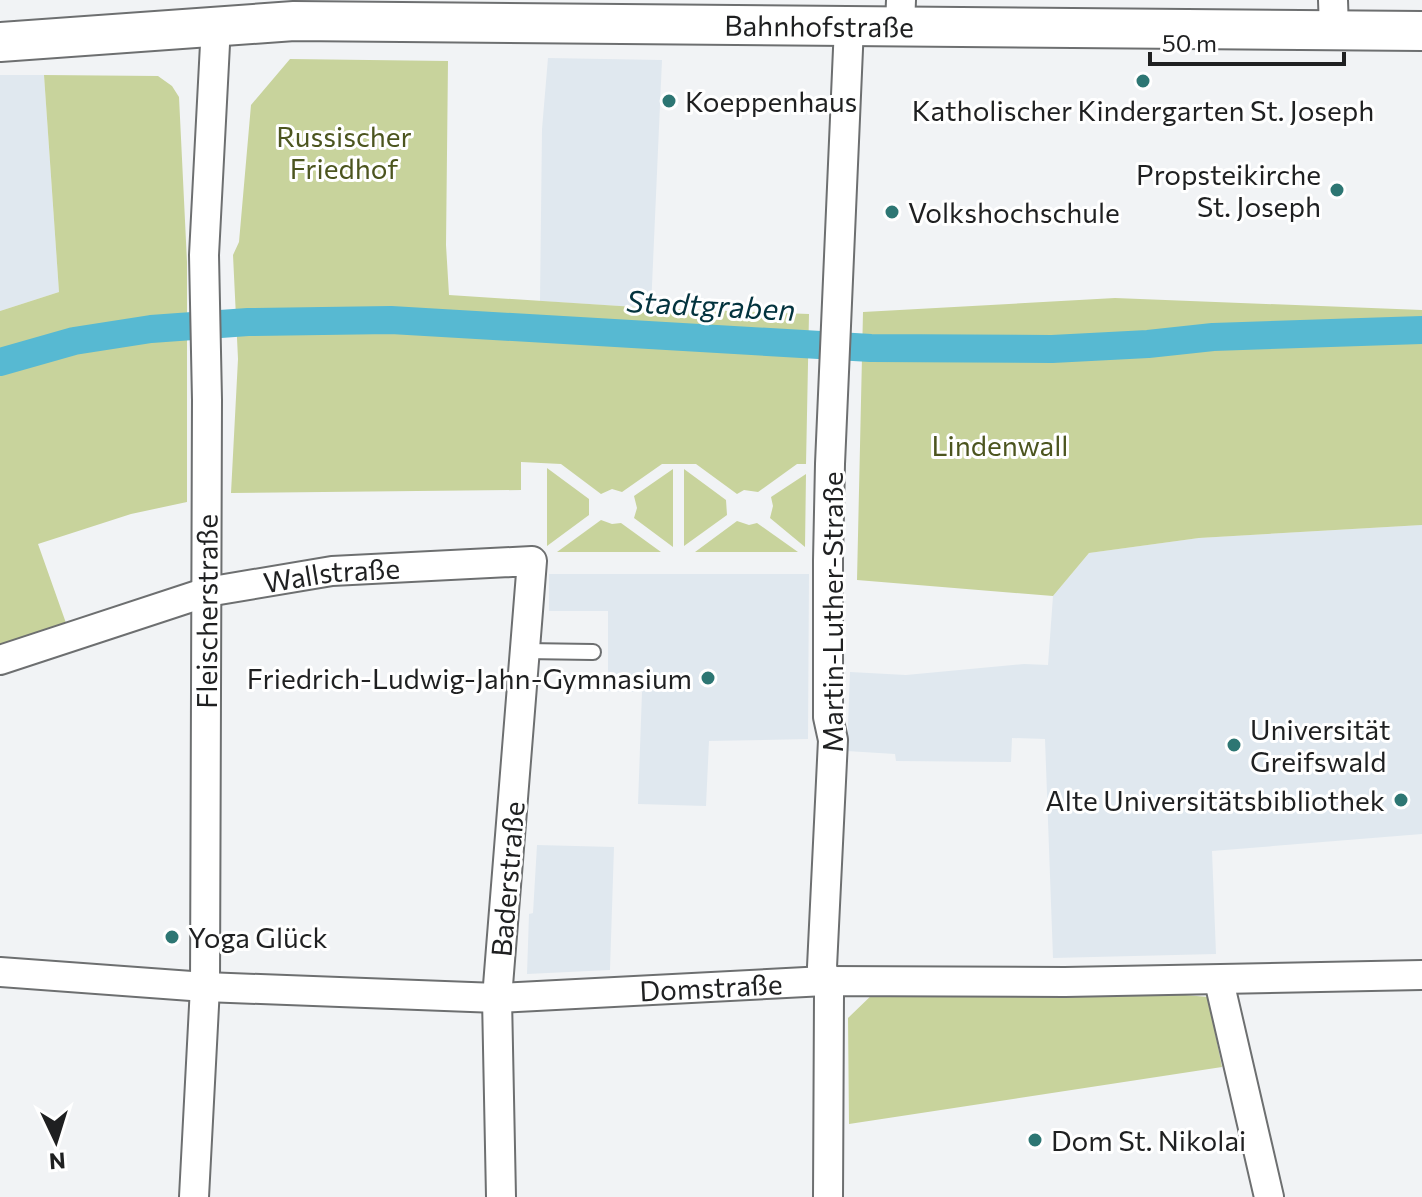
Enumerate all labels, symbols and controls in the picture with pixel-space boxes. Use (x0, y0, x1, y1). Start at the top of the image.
street label: Bahnhofstraße (724, 8, 914, 43)
scale bar (1150, 16, 1344, 66)
text: 50 m (1162, 28, 1217, 57)
marker: Katholischer Kindergarten St. Joseph (1134, 72, 1152, 90)
place label: Koeppenhaus (685, 84, 857, 118)
marker: Koeppenhaus (660, 92, 678, 110)
place label: Katholischer Kindergarten St. Joseph (912, 93, 1374, 127)
park label: Russischer Friedhof (276, 119, 412, 185)
place label: Propsteikirche St. Joseph (1136, 157, 1321, 223)
marker: Propsteikirche St. Joseph (1328, 181, 1346, 199)
place label: Volkshochschule (908, 195, 1120, 229)
marker: Volkshochschule (883, 203, 901, 221)
water label: Stadtgraben (625, 281, 797, 327)
park label: Lindenwall (932, 428, 1068, 462)
street label: Martin-Luther-Straße (815, 472, 849, 752)
street label: Fleischerstraße (189, 514, 224, 709)
street label: Wallstraße (261, 551, 401, 599)
place label: Friedrich-Ludwig-Jahn-Gymnasium (247, 661, 692, 695)
marker: Friedrich-Ludwig-Jahn-Gymnasium (699, 669, 717, 687)
place label: Universität Greifswald (1250, 712, 1390, 778)
marker: Universität Greifswald (1225, 736, 1243, 754)
place label: Alte Universitätsbibliothek (1045, 783, 1385, 817)
marker: Alte Universitätsbibliothek (1392, 791, 1410, 809)
street label: Baderstraße (483, 800, 531, 958)
place label: Yoga Glück (188, 920, 328, 954)
marker: Yoga Glück (163, 928, 181, 946)
street label: Domstraße (639, 966, 783, 1008)
north arrow (16, 1101, 96, 1181)
place label: Dom St. Nikolai (1051, 1123, 1246, 1157)
marker: Dom St. Nikolai (1026, 1131, 1044, 1149)
text: N (48, 1147, 67, 1175)

